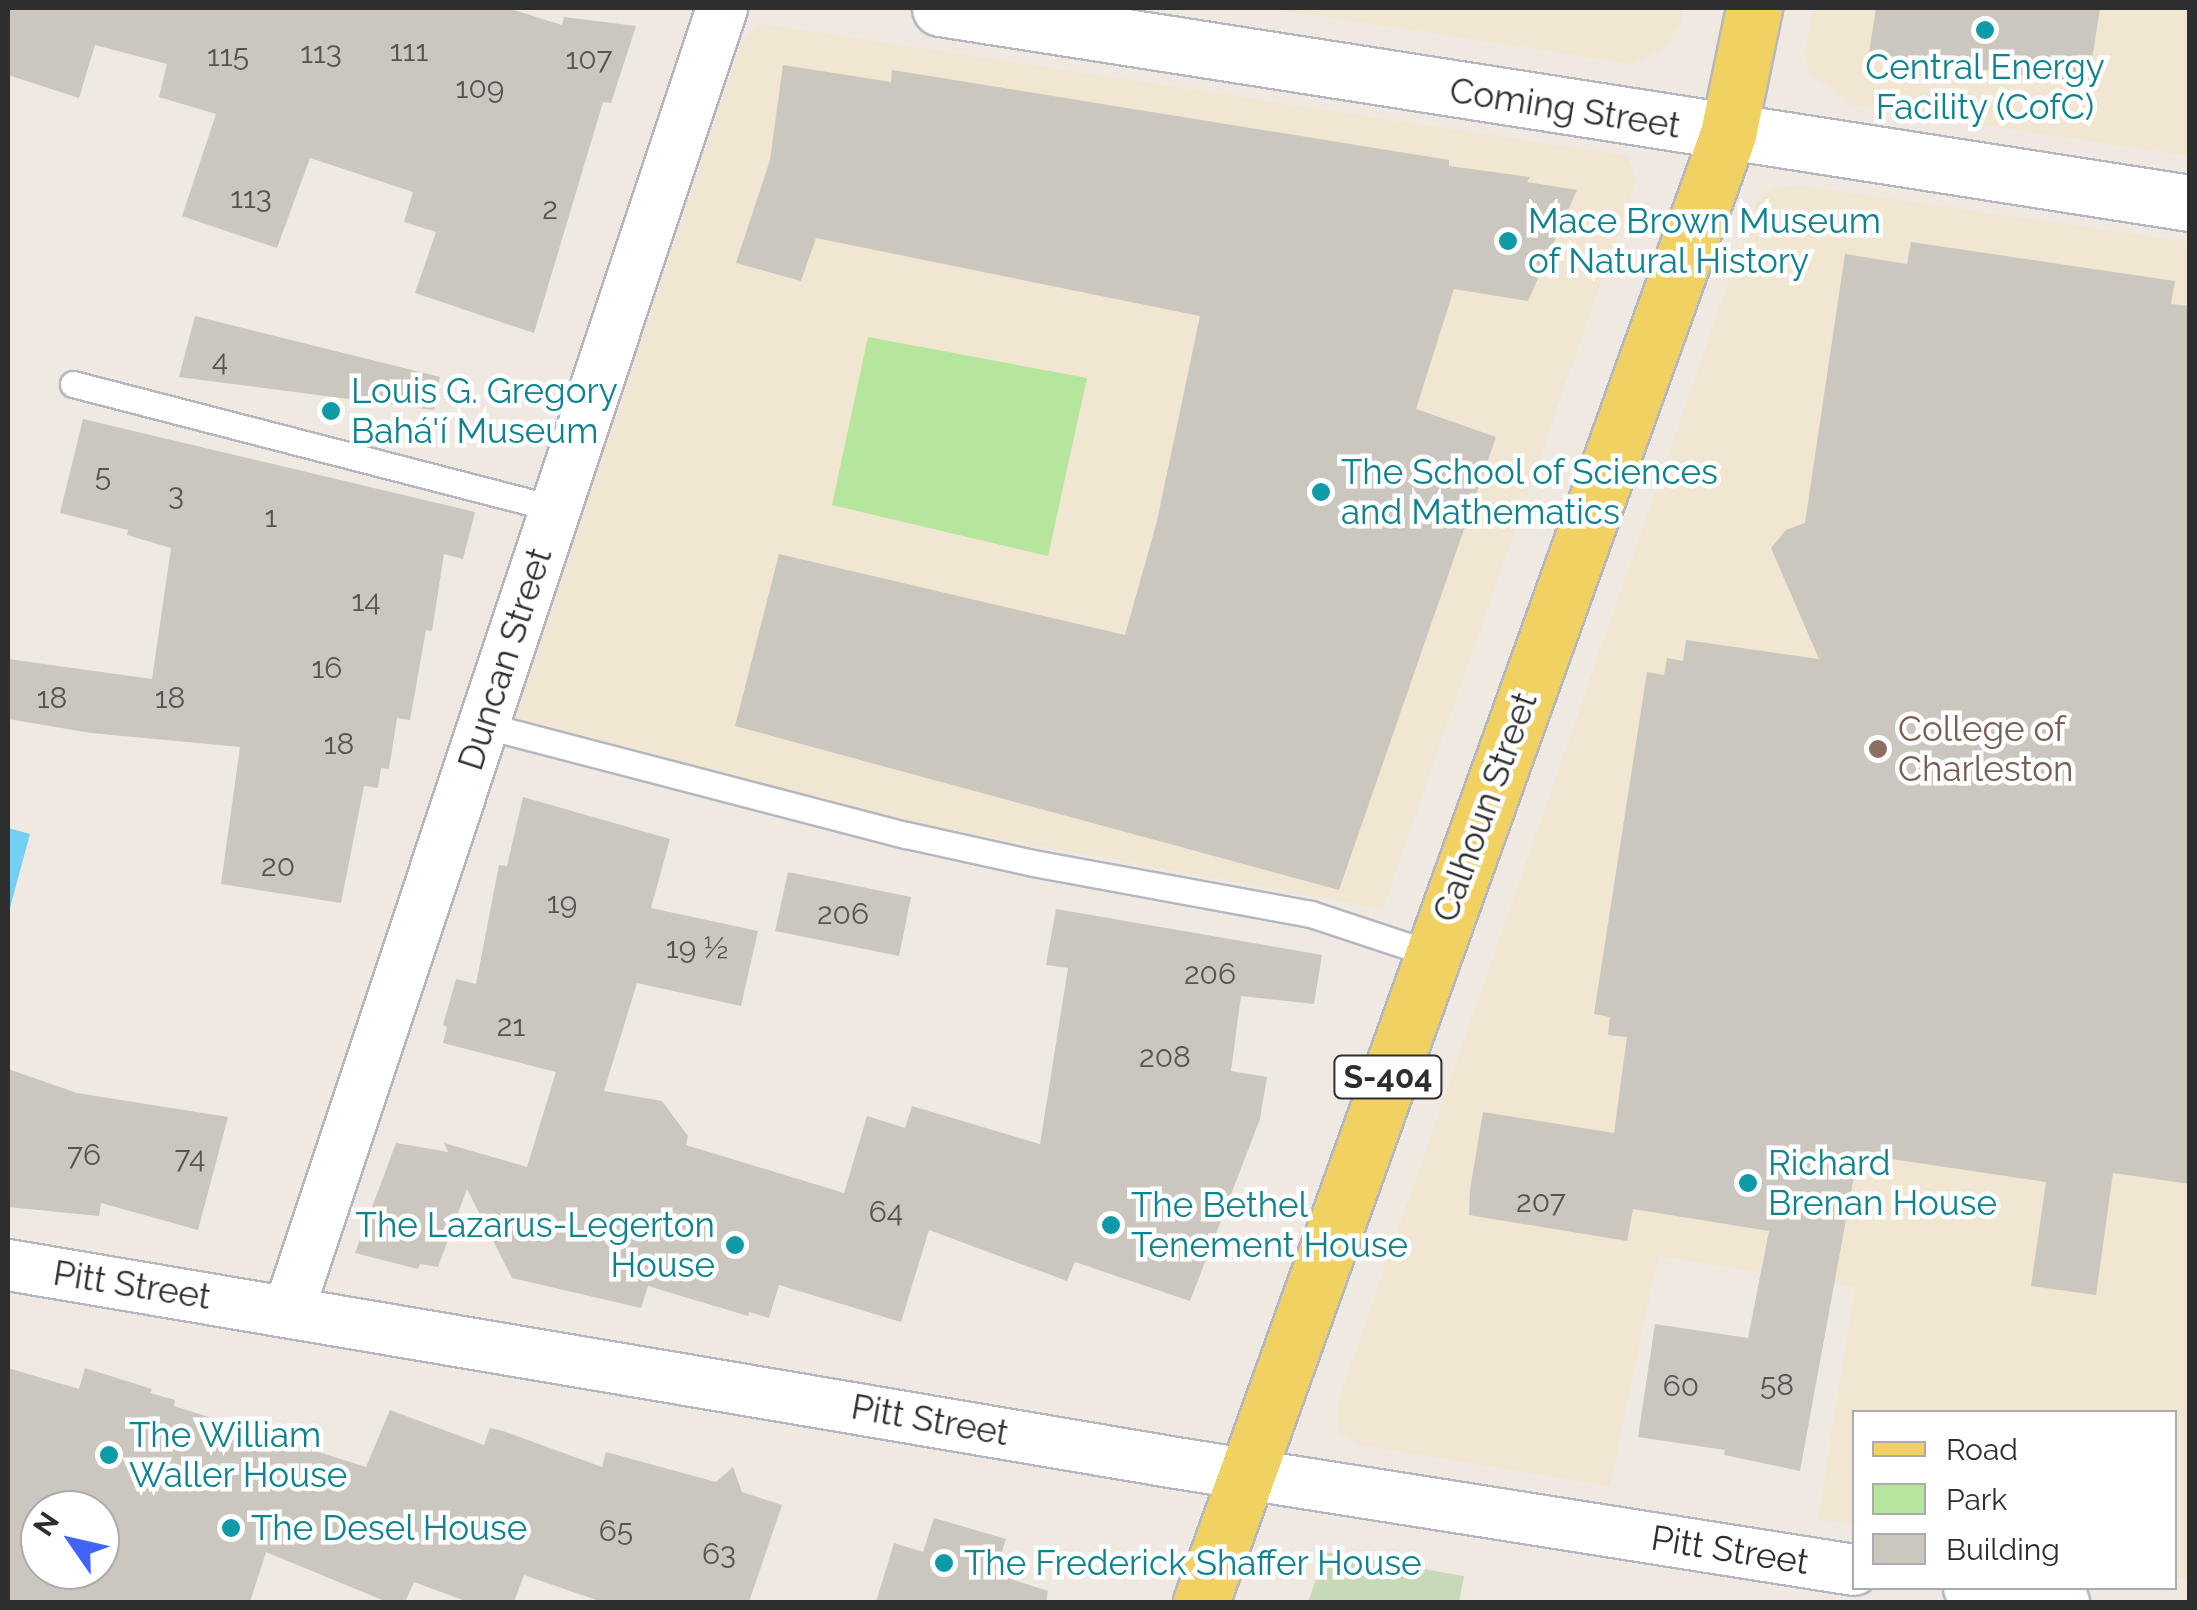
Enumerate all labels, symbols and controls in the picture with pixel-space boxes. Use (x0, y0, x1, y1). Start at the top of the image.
marker: Central Energy Facility (CofC) (1974, 19, 1996, 41)
house number: 111 (390, 33, 428, 69)
house number: 113 (300, 35, 342, 71)
house number: 115 (207, 38, 249, 74)
house number: 107 (565, 41, 613, 77)
place label: Central Energy Facility (CofC) (1865, 46, 2105, 128)
street label: Coming Street (1447, 69, 1683, 147)
house number: 109 (456, 70, 504, 106)
house number: 113 (230, 180, 272, 216)
house number: 2 (542, 191, 558, 227)
place label: Mace Brown Museum of Natural History (1528, 200, 1881, 282)
marker: Mace Brown Museum of Natural History (1497, 230, 1519, 252)
house number: 4 (212, 343, 228, 379)
place label: Louis G. Gregory Bahá'í Museum (351, 370, 618, 452)
marker: Louis G. Gregory Bahá'í Museum (320, 400, 342, 422)
place label: The School of Sciences and Mathematics (1341, 451, 1720, 533)
house number: 5 (95, 458, 111, 494)
house number: 3 (168, 477, 184, 513)
marker: The School of Sciences and Mathematics (1310, 481, 1332, 503)
house number: 1 (265, 499, 277, 535)
street label: Duncan Street (449, 543, 561, 775)
house number: 14 (351, 583, 381, 619)
house number: 16 (312, 650, 342, 686)
house number: 18 (37, 680, 67, 716)
house number: 18 (155, 680, 185, 716)
street label: Calhoun Street (1424, 687, 1546, 927)
place label: College of Charleston (1898, 708, 2073, 790)
house number: 18 (324, 726, 354, 762)
marker: College of Charleston (1867, 738, 1889, 760)
house number: 20 (261, 848, 295, 884)
house number: 19 (547, 885, 577, 921)
house number: 206 (817, 896, 869, 932)
house number: 19 ½ (666, 930, 728, 966)
house number: 206 (1184, 956, 1236, 992)
house number: 21 (497, 1008, 525, 1044)
house number: 208 (1139, 1039, 1191, 1075)
road number: S-404 (1333, 1050, 1443, 1104)
house number: 76 (67, 1137, 101, 1173)
house number: 74 (175, 1140, 205, 1176)
place label: Richard Brenan House (1768, 1142, 1997, 1224)
marker: Richard Brenan House (1737, 1172, 1759, 1194)
place label: The Bethel Tenement House (1131, 1184, 1408, 1266)
house number: 207 (1516, 1184, 1566, 1220)
house number: 64 (869, 1194, 903, 1230)
place label: The Lazarus-Legerton House (356, 1204, 715, 1286)
marker: The Bethel Tenement House (1100, 1214, 1122, 1236)
marker: The Lazarus-Legerton House (724, 1234, 746, 1256)
street label: Pitt Street (50, 1252, 214, 1318)
house number: 58 (1760, 1367, 1794, 1403)
house number: 60 (1663, 1368, 1699, 1404)
street label: Pitt Street (848, 1386, 1012, 1454)
legend (1852, 1410, 2177, 1590)
place label: The William Waller House (129, 1414, 348, 1496)
text: Road (1946, 1432, 2018, 1467)
marker: The William Waller House (98, 1444, 120, 1466)
text: Park (1946, 1482, 2007, 1517)
north arrow (20, 1490, 120, 1590)
text: N (27, 1506, 66, 1542)
place label: The Desel House (251, 1507, 528, 1549)
house number: 65 (599, 1513, 633, 1549)
marker: The Desel House (220, 1517, 242, 1539)
street label: Pitt Street (1648, 1517, 1812, 1583)
text: Building (1946, 1532, 2060, 1567)
house number: 63 (702, 1536, 736, 1572)
place label: The Frederick Shaffer House (964, 1542, 1422, 1584)
marker: The Frederick Shaffer House (933, 1552, 955, 1574)

